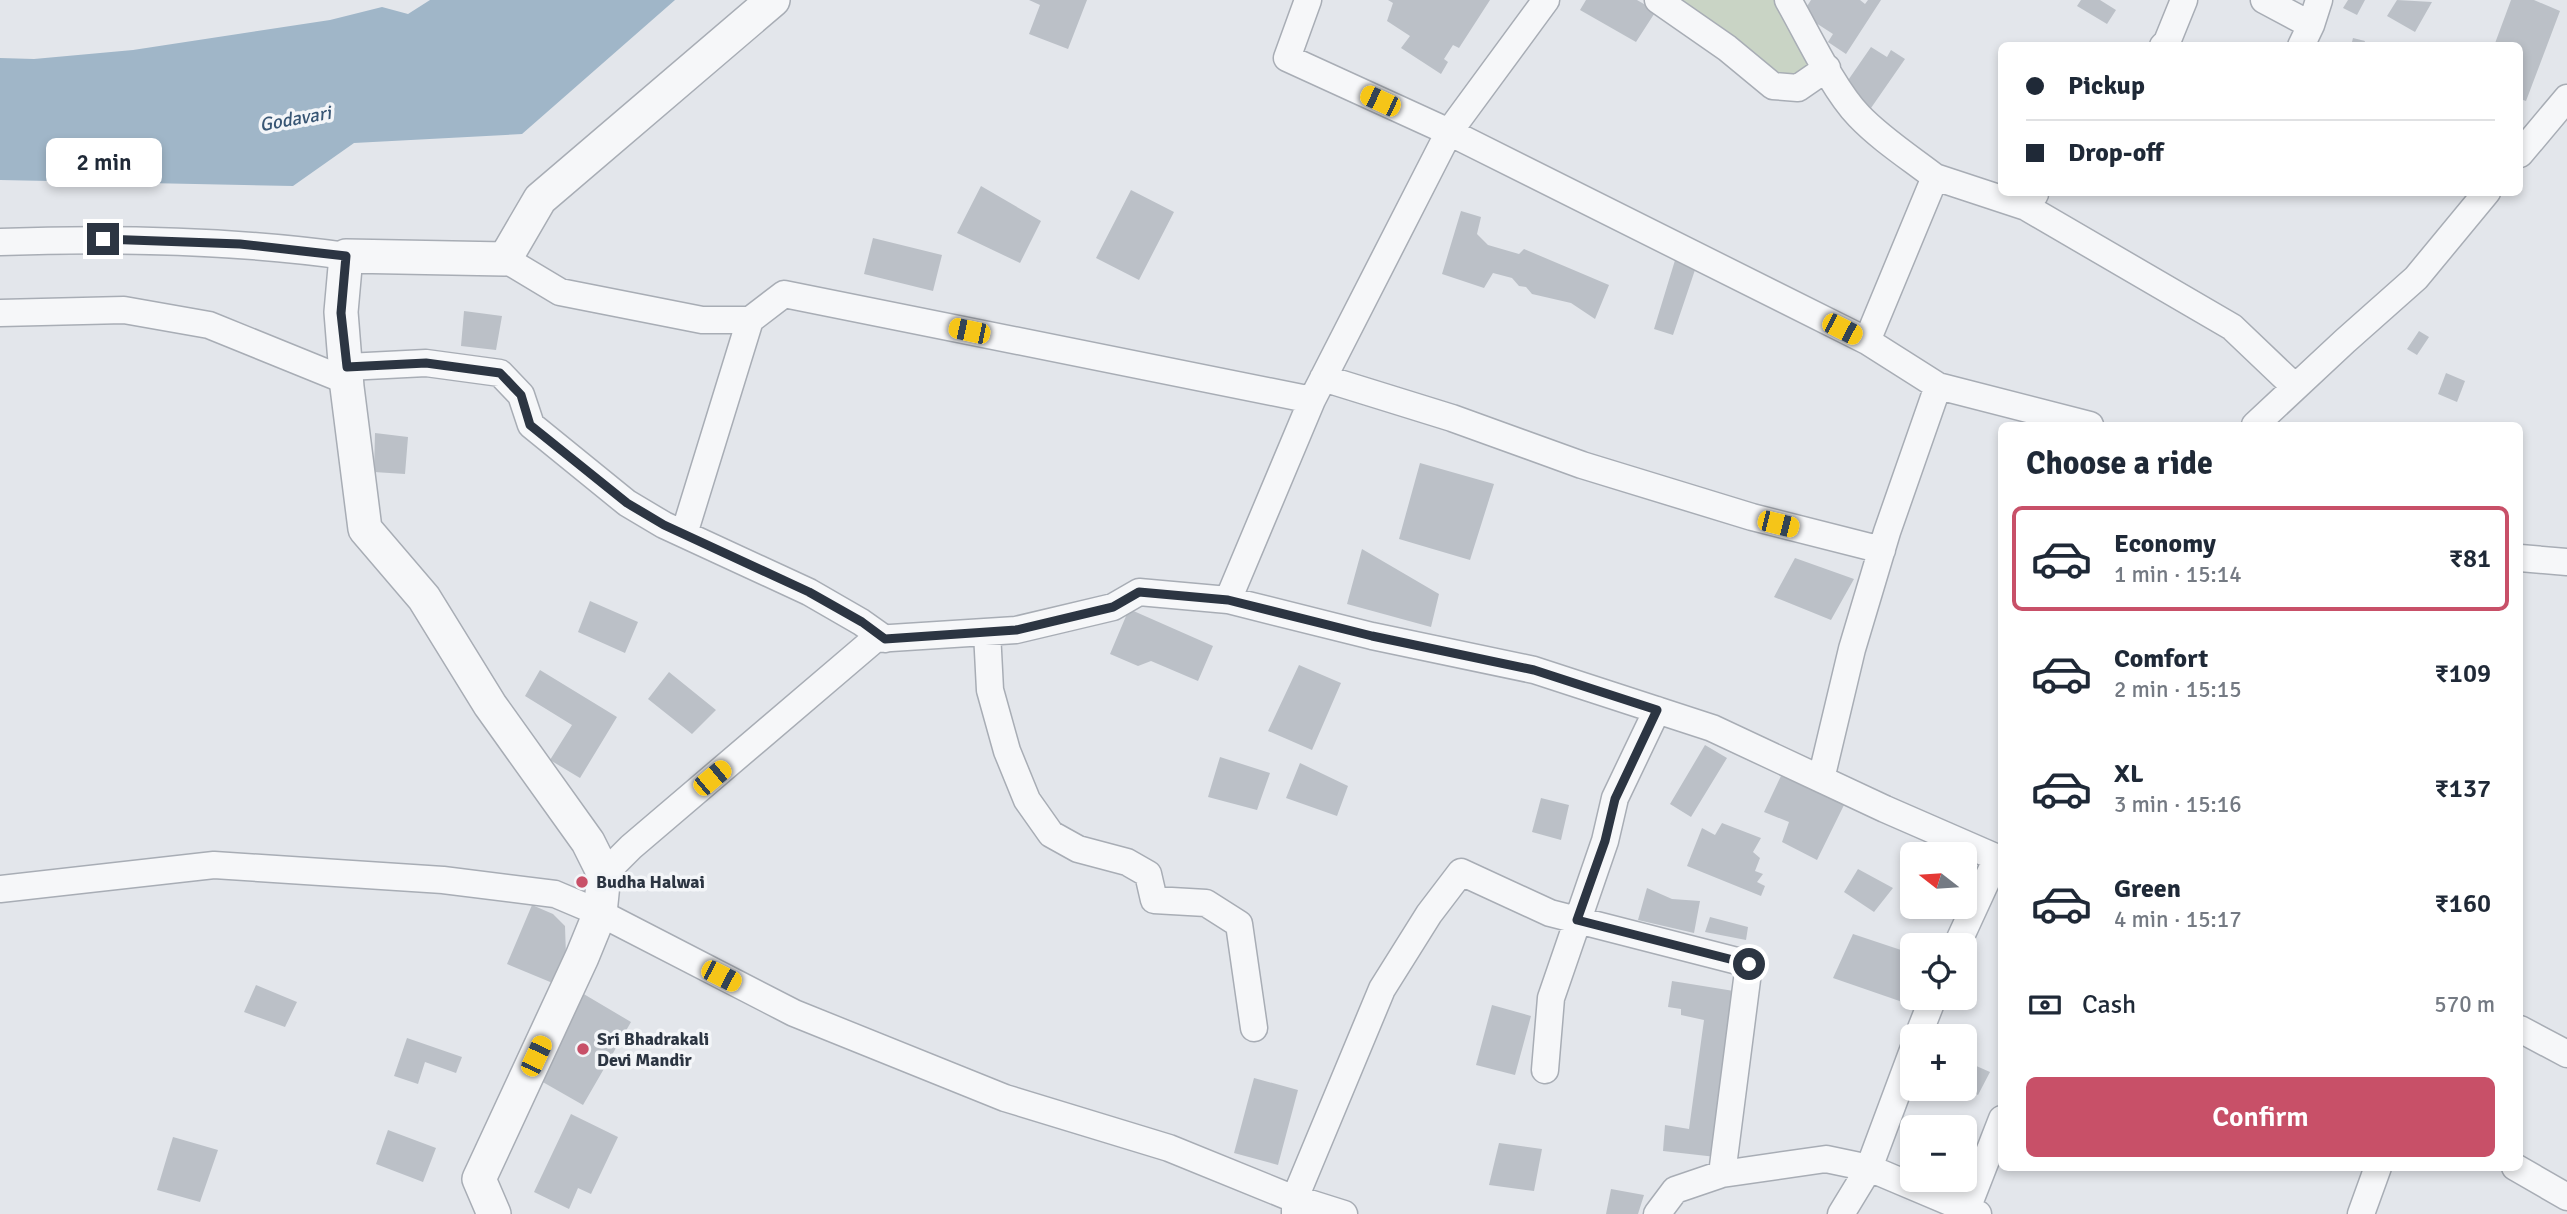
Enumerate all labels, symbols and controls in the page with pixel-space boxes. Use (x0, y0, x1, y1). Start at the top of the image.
text: Pickup (2068, 70, 2145, 102)
car (1357, 83, 1404, 119)
water label: Godavari (258, 101, 335, 137)
text: Drop-off (2068, 137, 2164, 169)
callout: 2 min (45, 138, 161, 187)
text: 2 min (76, 148, 132, 177)
route end (87, 223, 119, 255)
car (1819, 310, 1866, 348)
car (947, 316, 992, 346)
text: Choose a ride (2026, 444, 2213, 483)
car (1756, 509, 1801, 539)
icon: car (2030, 527, 2093, 590)
text: Economy (2114, 528, 2216, 560)
text: ₹81 (2449, 543, 2491, 575)
text: 1 min · 15:14 (2114, 560, 2242, 589)
icon: car (2030, 642, 2093, 705)
text: Comfort (2114, 643, 2208, 675)
text: ₹109 (2435, 658, 2491, 690)
text: 2 min · 15:15 (2114, 675, 2242, 704)
car (690, 756, 735, 800)
icon: car (2030, 757, 2093, 820)
text: XL (2114, 758, 2144, 790)
text: ₹137 (2435, 773, 2491, 805)
text: 3 min · 15:16 (2114, 790, 2242, 819)
north arrow (1900, 842, 1978, 919)
map controls (1900, 842, 1977, 1192)
place label: Budha Halwai (596, 871, 705, 893)
icon: car (2030, 872, 2093, 935)
text: Green (2114, 873, 2181, 905)
marker: Budha Halwai (574, 874, 590, 890)
text: ₹160 (2435, 888, 2491, 920)
text: 4 min · 15:17 (2114, 905, 2242, 934)
button: locate (1900, 933, 1977, 1010)
route start (1733, 948, 1765, 980)
car (698, 957, 745, 995)
icon: cash (2026, 986, 2064, 1024)
text: Cash (2082, 989, 2136, 1021)
text: 570 m (2434, 990, 2495, 1019)
button: + (1900, 1024, 1977, 1101)
place label: Sri Bhadrakali Devi Mandir (597, 1028, 709, 1071)
car (518, 1033, 555, 1079)
marker: Sri Bhadrakali Devi Mandir (575, 1041, 591, 1057)
button: Confirm (2026, 1077, 2495, 1157)
button: − (1900, 1115, 1977, 1192)

